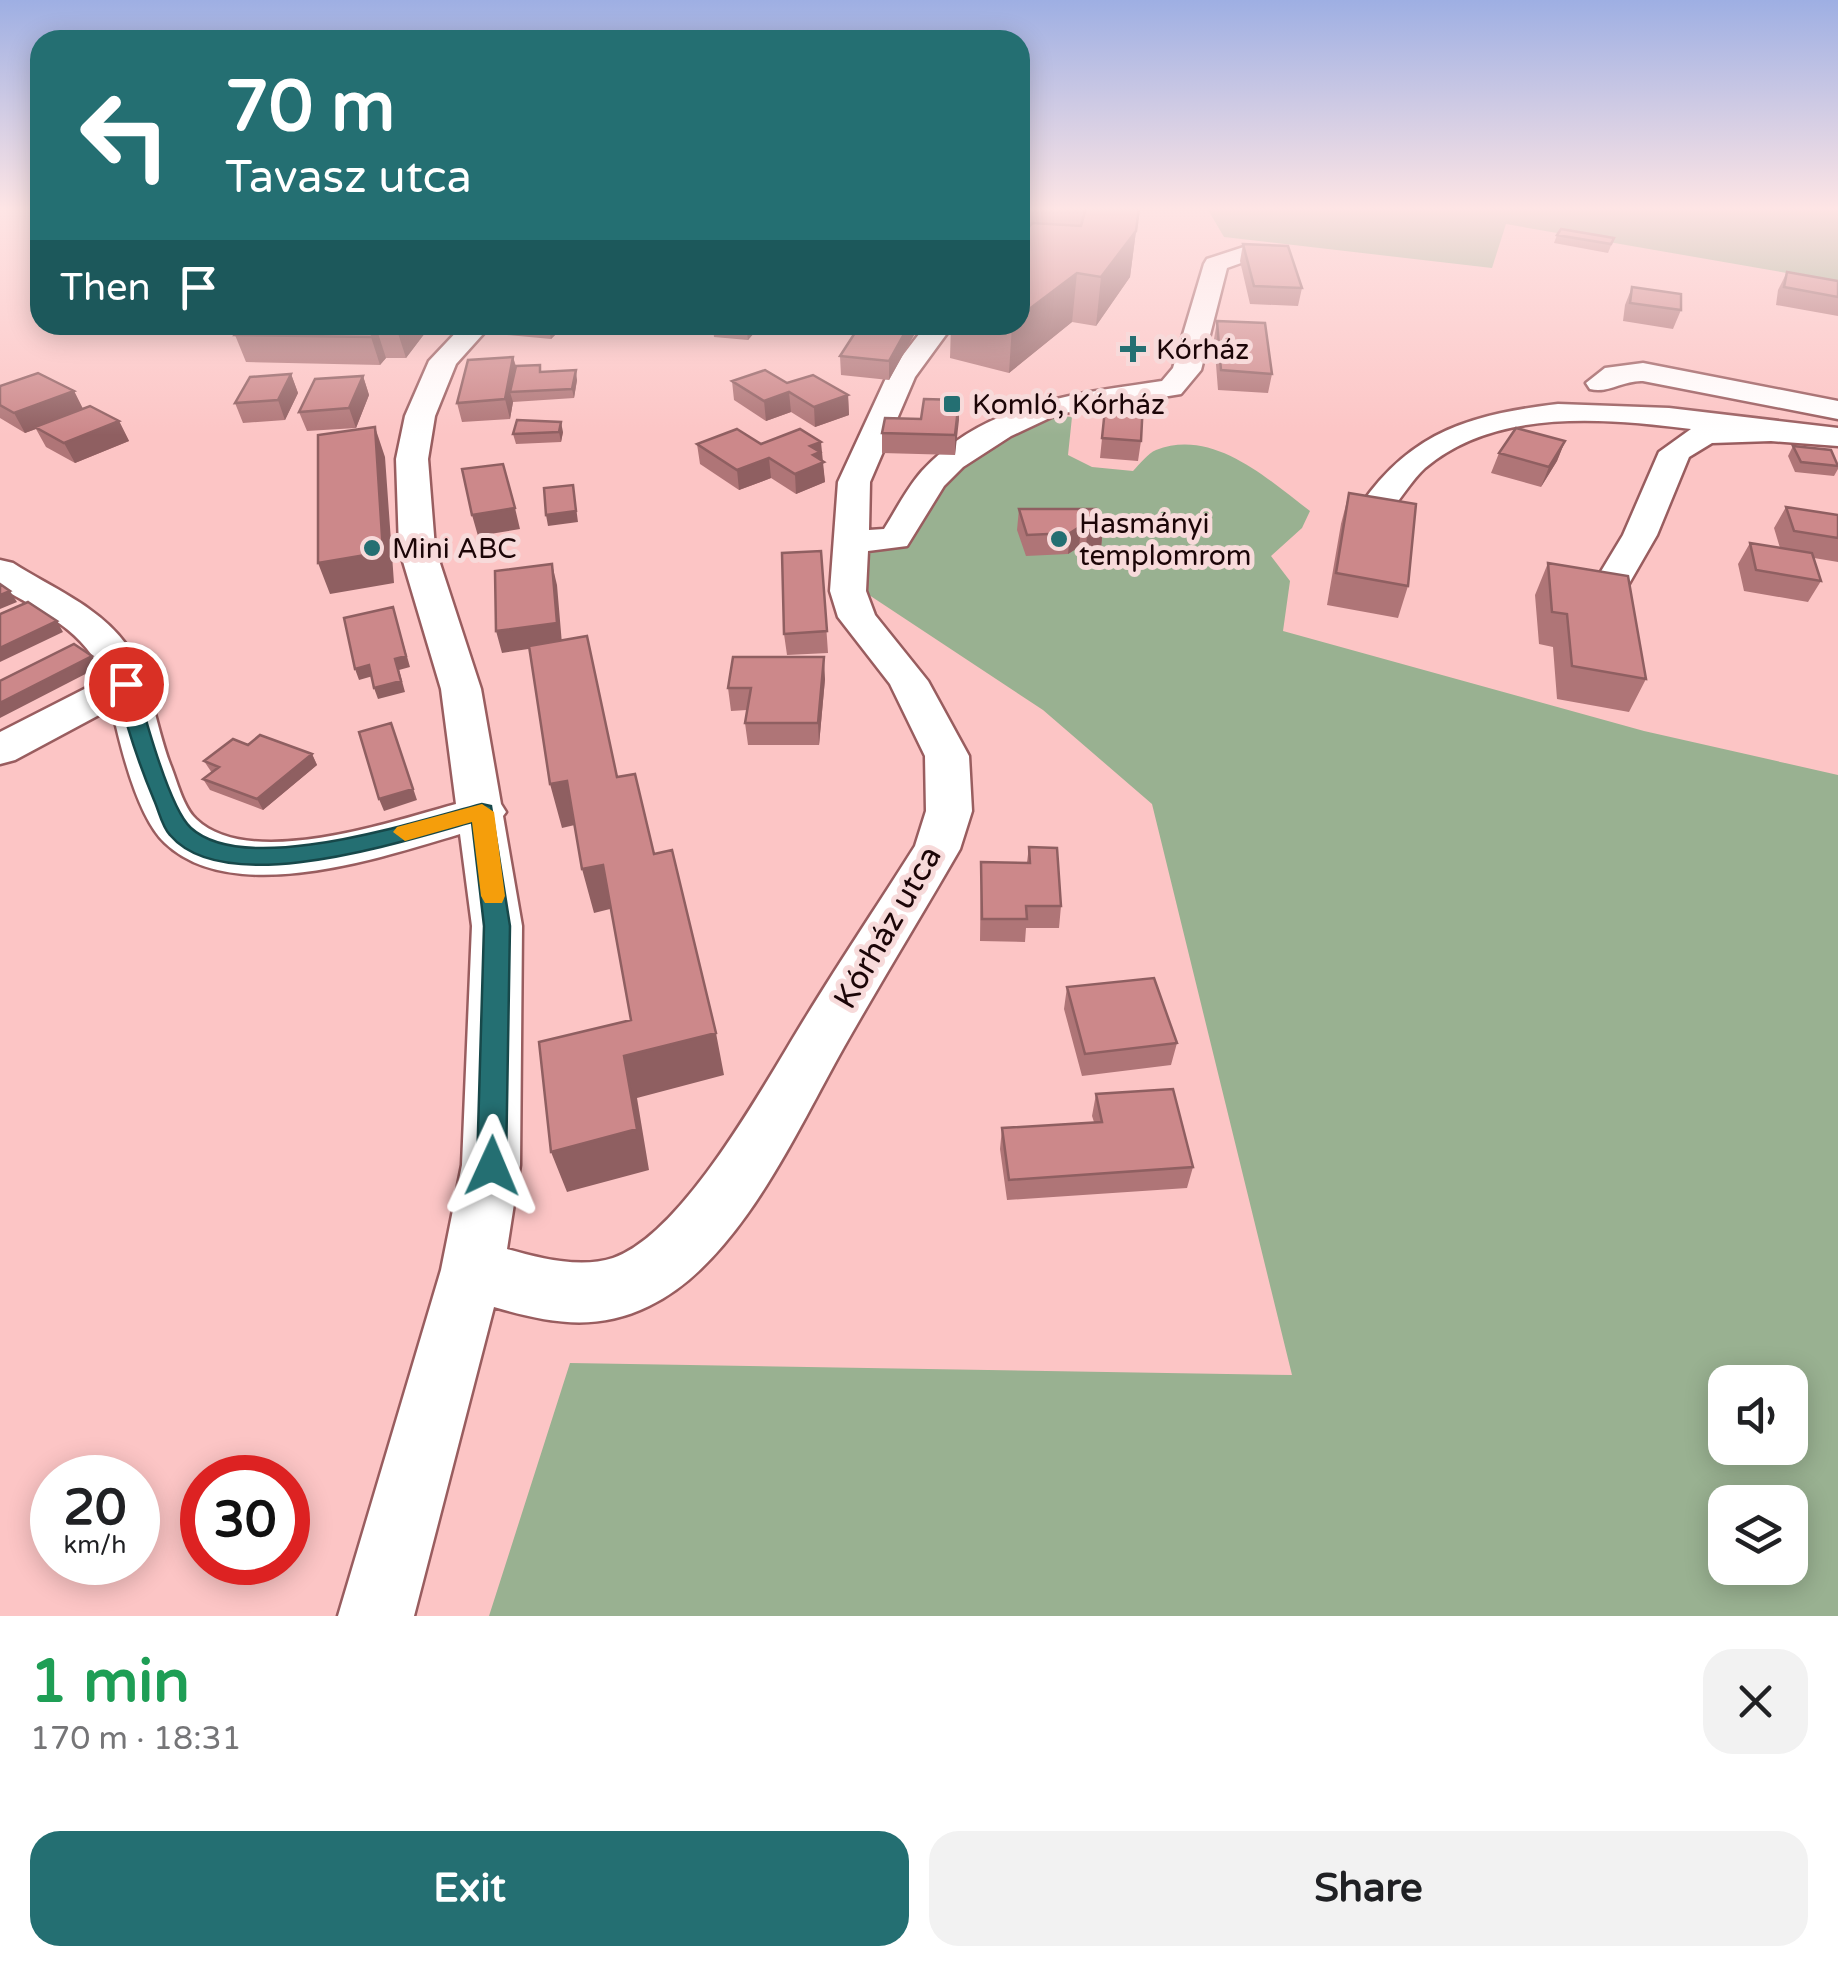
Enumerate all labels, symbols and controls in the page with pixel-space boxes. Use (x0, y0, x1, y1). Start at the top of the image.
text: 70 m (225, 66, 395, 150)
icon: left (60, 70, 190, 200)
text: Tavasz utca (225, 151, 472, 205)
icon: arrive (171, 260, 226, 315)
text: Then (60, 265, 151, 311)
place label: Kórház (1156, 333, 1249, 367)
marker: Kórház (1120, 336, 1146, 362)
place label: Komló, Kórház (972, 388, 1165, 422)
marker: Komló, Kórház (941, 393, 963, 415)
place label: Hasmányi templomrom (1079, 507, 1251, 573)
marker: Hasmányi templomrom (1048, 528, 1070, 550)
place label: Mini ABC (392, 532, 517, 566)
marker: Mini ABC (361, 537, 383, 559)
pin (84, 642, 169, 727)
icon: arrive (99, 657, 154, 712)
street label: Kórház utca (826, 839, 950, 1016)
position arrow (440, 1114, 544, 1218)
map controls (1708, 1365, 1808, 1585)
button: sound (1708, 1365, 1808, 1465)
speed limit sign: 30 (180, 1455, 310, 1585)
text: 20 (64, 1478, 126, 1538)
button: layers (1708, 1485, 1808, 1585)
text: km/h (64, 1530, 126, 1560)
text: 1 min (30, 1646, 190, 1718)
button: close (1703, 1649, 1808, 1754)
text: 170 m · 18:31 (30, 1720, 242, 1758)
button: Exit (30, 1831, 909, 1946)
button: Share (929, 1831, 1808, 1946)

